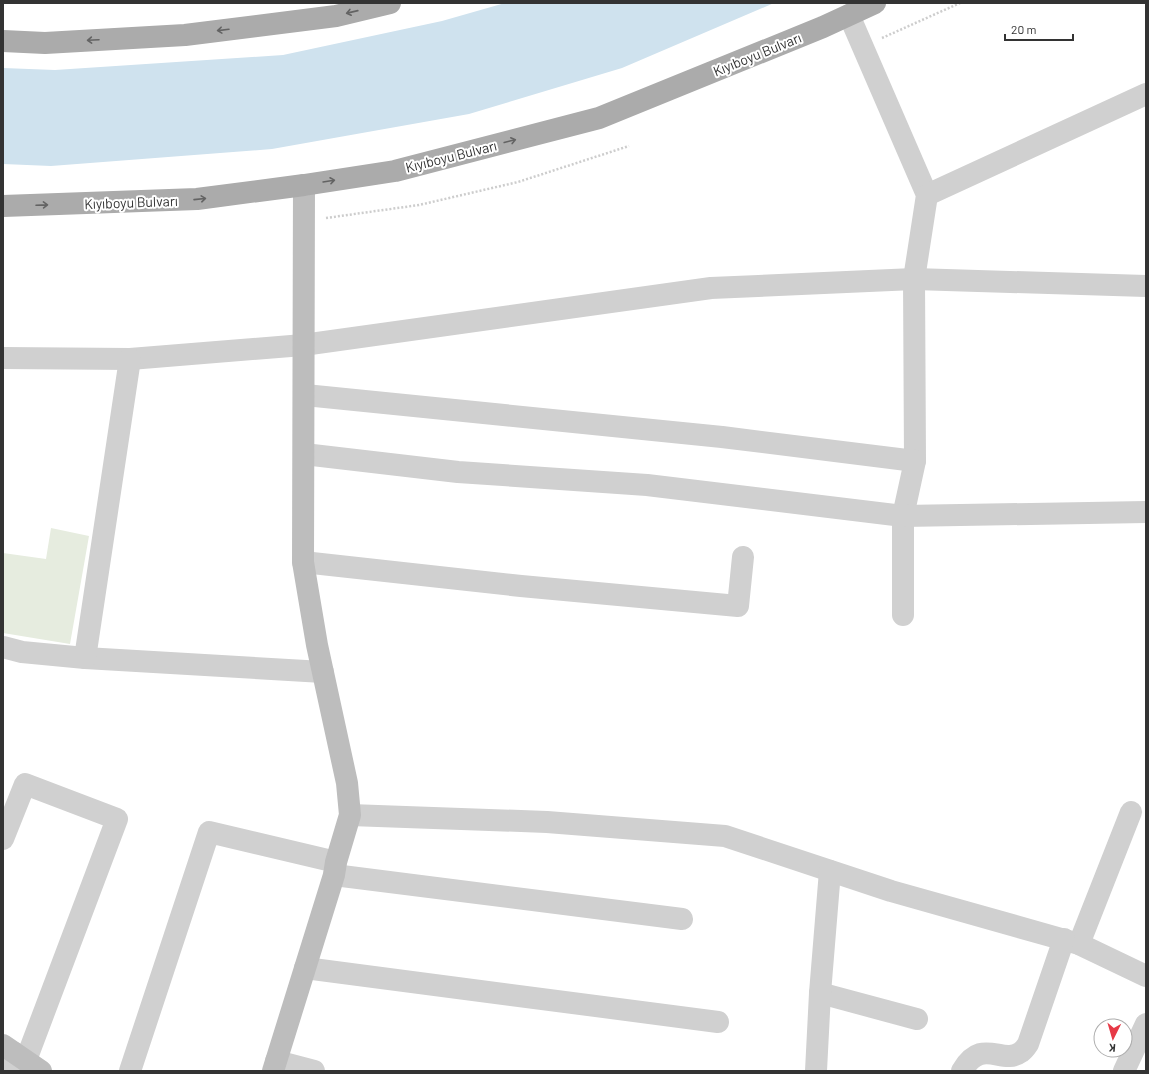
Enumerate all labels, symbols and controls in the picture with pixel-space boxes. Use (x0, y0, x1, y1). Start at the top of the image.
one-way arrow (346, 9, 359, 16)
scale bar (1005, 16, 1073, 42)
text: 20 m (1011, 22, 1037, 36)
one-way arrow (217, 26, 230, 34)
street label: Kıyıboyu Bulvarı (710, 29, 804, 79)
one-way arrow (87, 36, 100, 44)
street label: Kıyıboyu Bulvarı (404, 136, 498, 176)
one-way arrow (503, 137, 516, 144)
one-way arrow (322, 177, 335, 185)
street label: Kıyıboyu Bulvarı (84, 192, 178, 212)
one-way arrow (193, 195, 206, 202)
one-way arrow (35, 202, 48, 209)
north arrow (1093, 1018, 1133, 1058)
text: K (1108, 1042, 1116, 1055)

